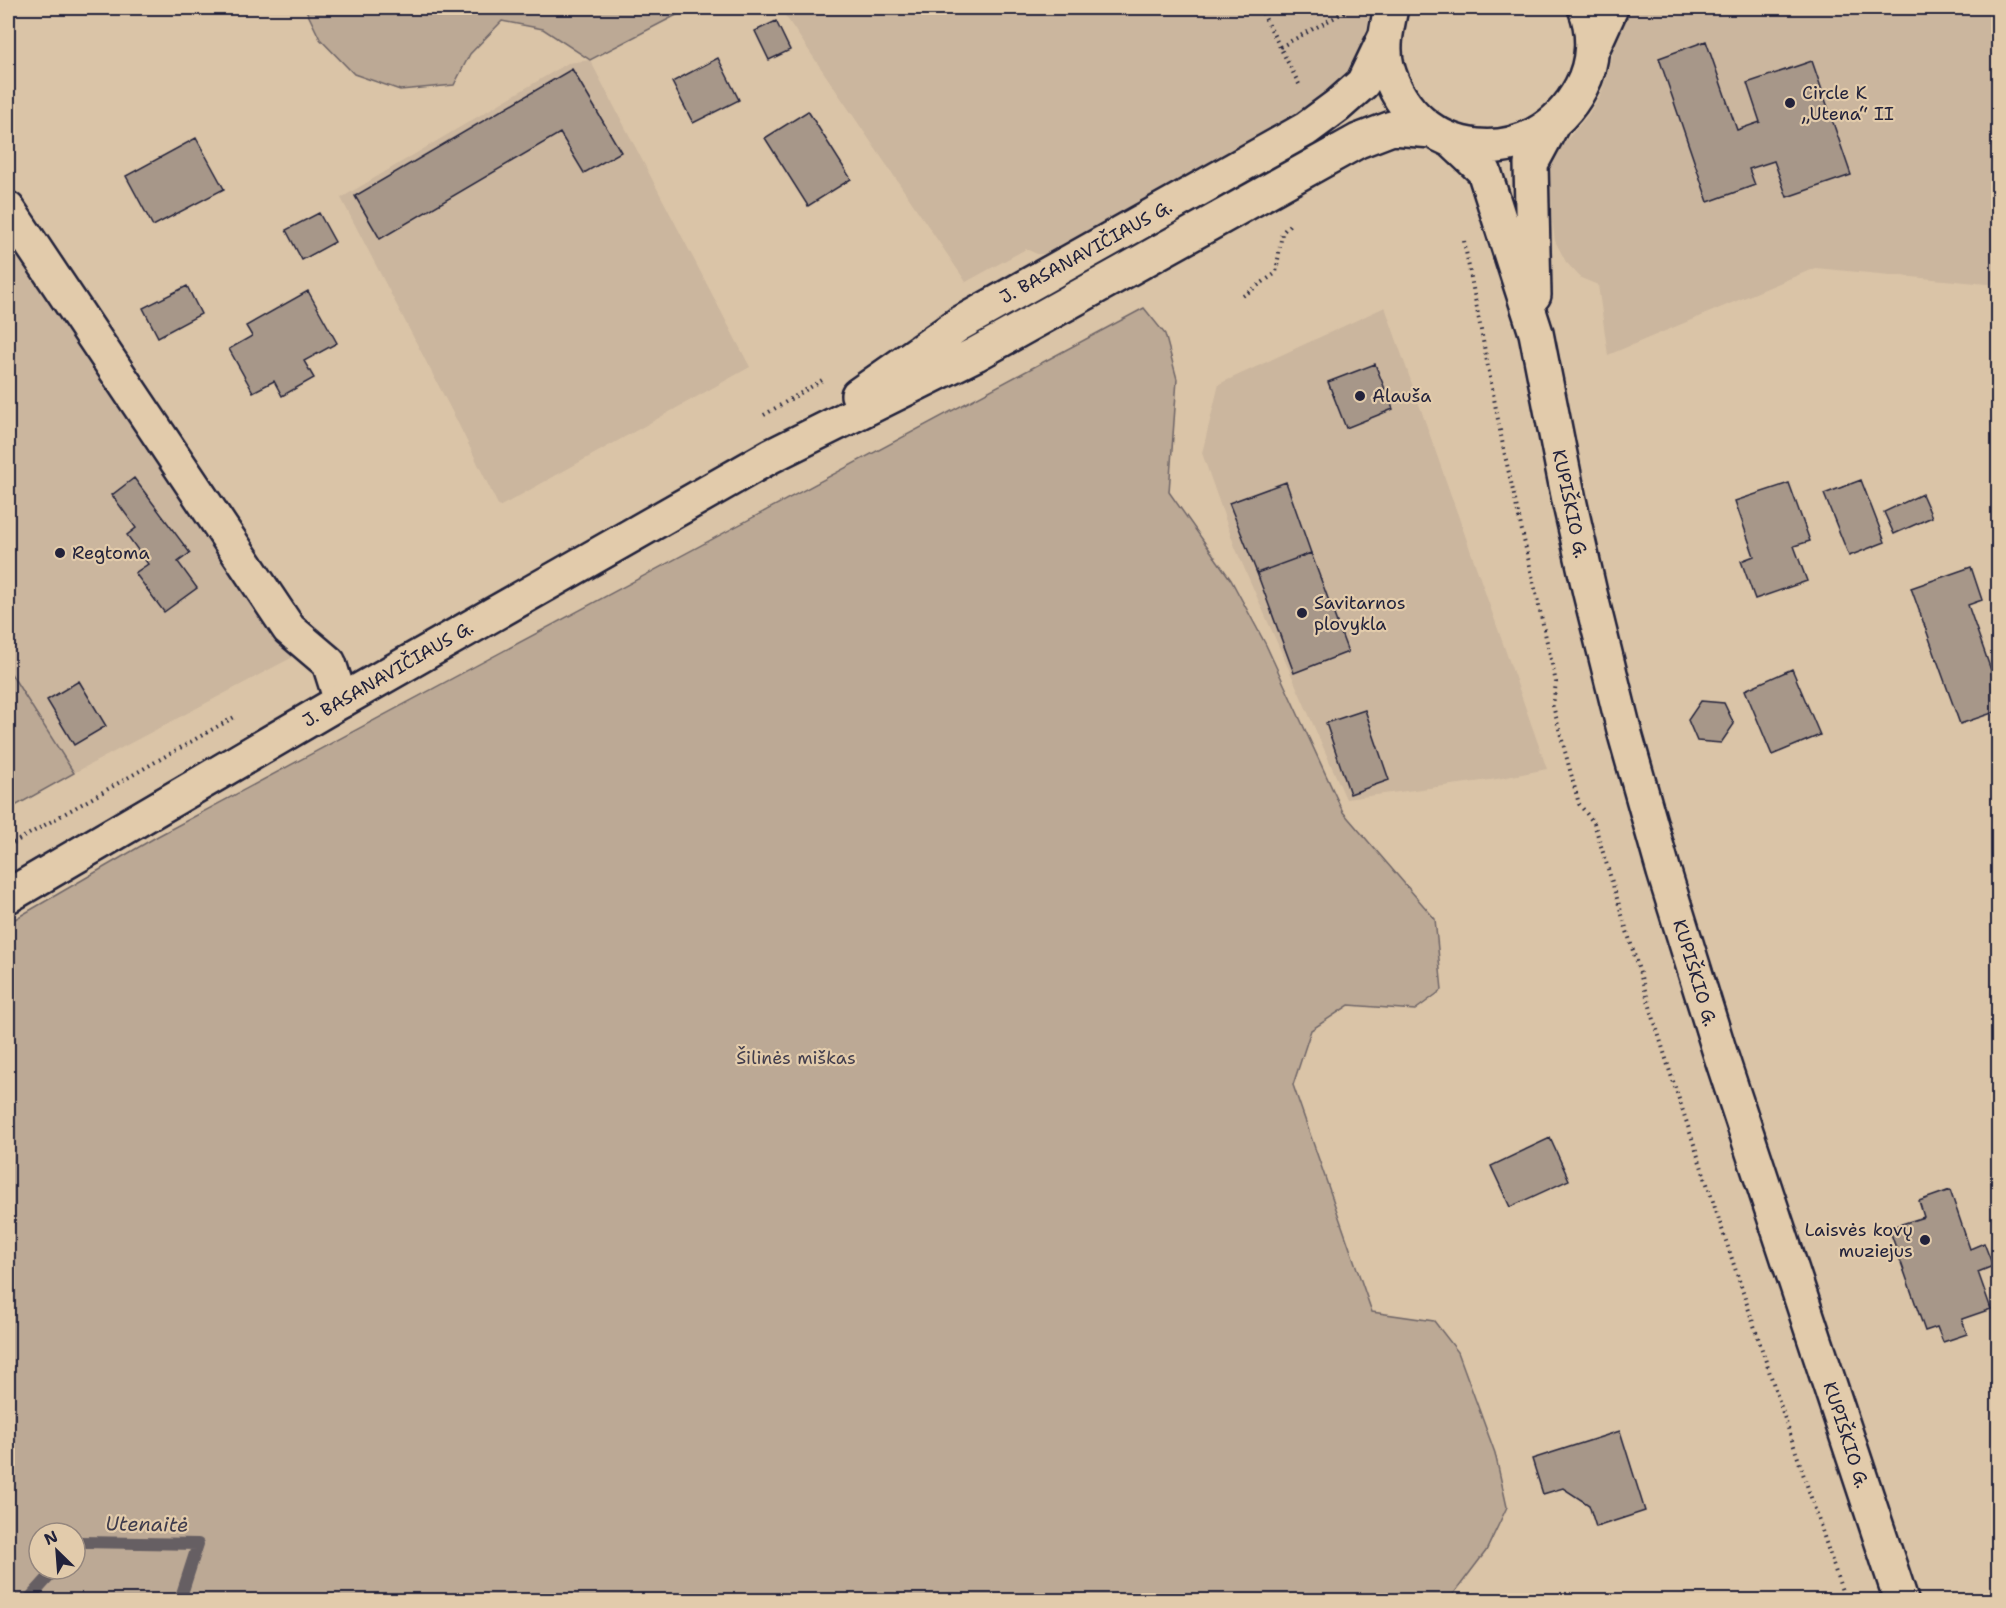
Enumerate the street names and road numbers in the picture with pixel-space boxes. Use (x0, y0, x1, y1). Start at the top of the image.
street label: J. BASANAVIČIAUS G. (996, 195, 1176, 309)
street label: KUPIŠKIO G. (1547, 447, 1593, 561)
street label: J. BASANAVIČIAUS G. (298, 615, 478, 733)
street label: KUPIŠKIO G. (1667, 917, 1723, 1029)
street label: KUPIŠKIO G. (1817, 1379, 1875, 1491)

